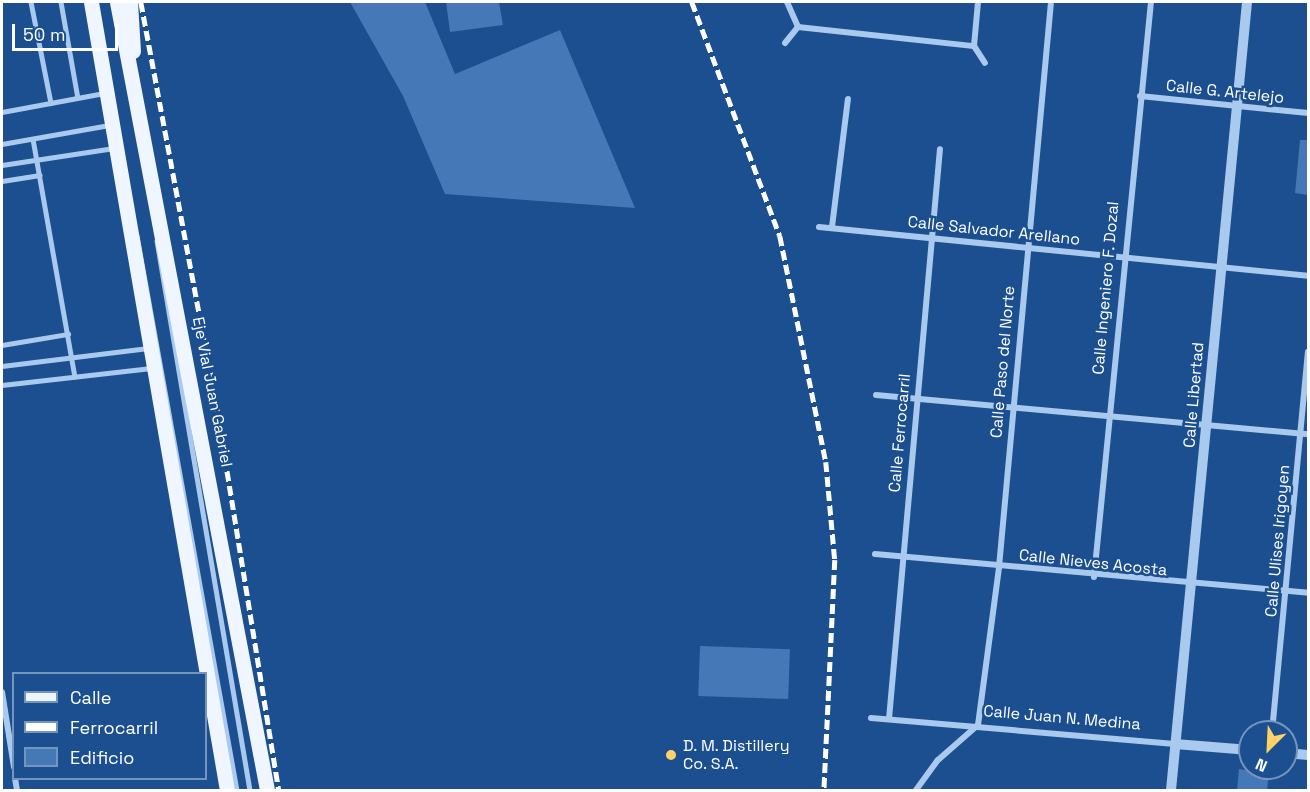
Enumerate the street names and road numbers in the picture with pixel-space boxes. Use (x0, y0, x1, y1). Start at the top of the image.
street label: Calle G. Artelejo (1165, 76, 1285, 108)
street label: Calle Ingeniero F. Dozal (1089, 200, 1123, 376)
street label: Calle Salvador Arellano (907, 212, 1081, 250)
street label: Calle Paso del Norte (987, 285, 1019, 439)
street label: Eje Vial Juan Gabriel (188, 315, 236, 469)
street label: Calle Libertad (1180, 341, 1208, 449)
street label: Calle Ferrocarril (885, 373, 915, 493)
street label: Calle Ulises Irigoyen (1262, 464, 1294, 618)
street label: Calle Nieves Acosta (1018, 546, 1168, 580)
street label: Calle Juan N. Medina (982, 702, 1142, 734)

